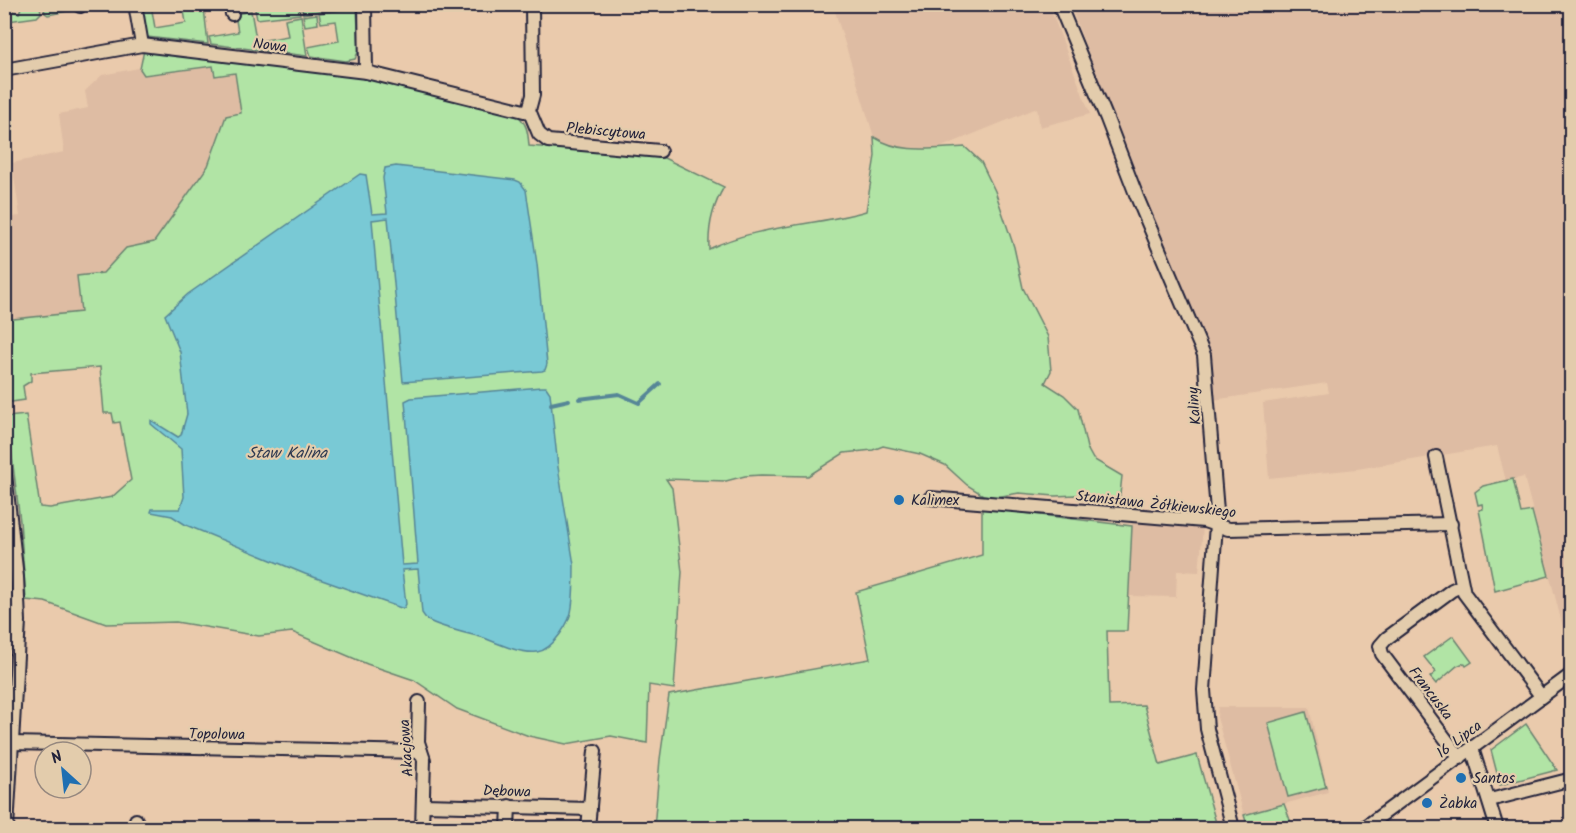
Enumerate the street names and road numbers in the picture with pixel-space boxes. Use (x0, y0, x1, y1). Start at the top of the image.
street label: Nowa (251, 32, 288, 60)
street label: Plebiscytowa (565, 117, 647, 147)
street label: Kaliny (1181, 385, 1209, 426)
street label: Stanisława Żółkiewskiego (1075, 485, 1237, 525)
street label: Francuska (1402, 662, 1459, 726)
street label: 16 Lipca (1432, 715, 1487, 765)
street label: Akacjowa (393, 718, 421, 778)
street label: Topolowa (189, 723, 245, 747)
street label: Dębowa (483, 779, 531, 805)

